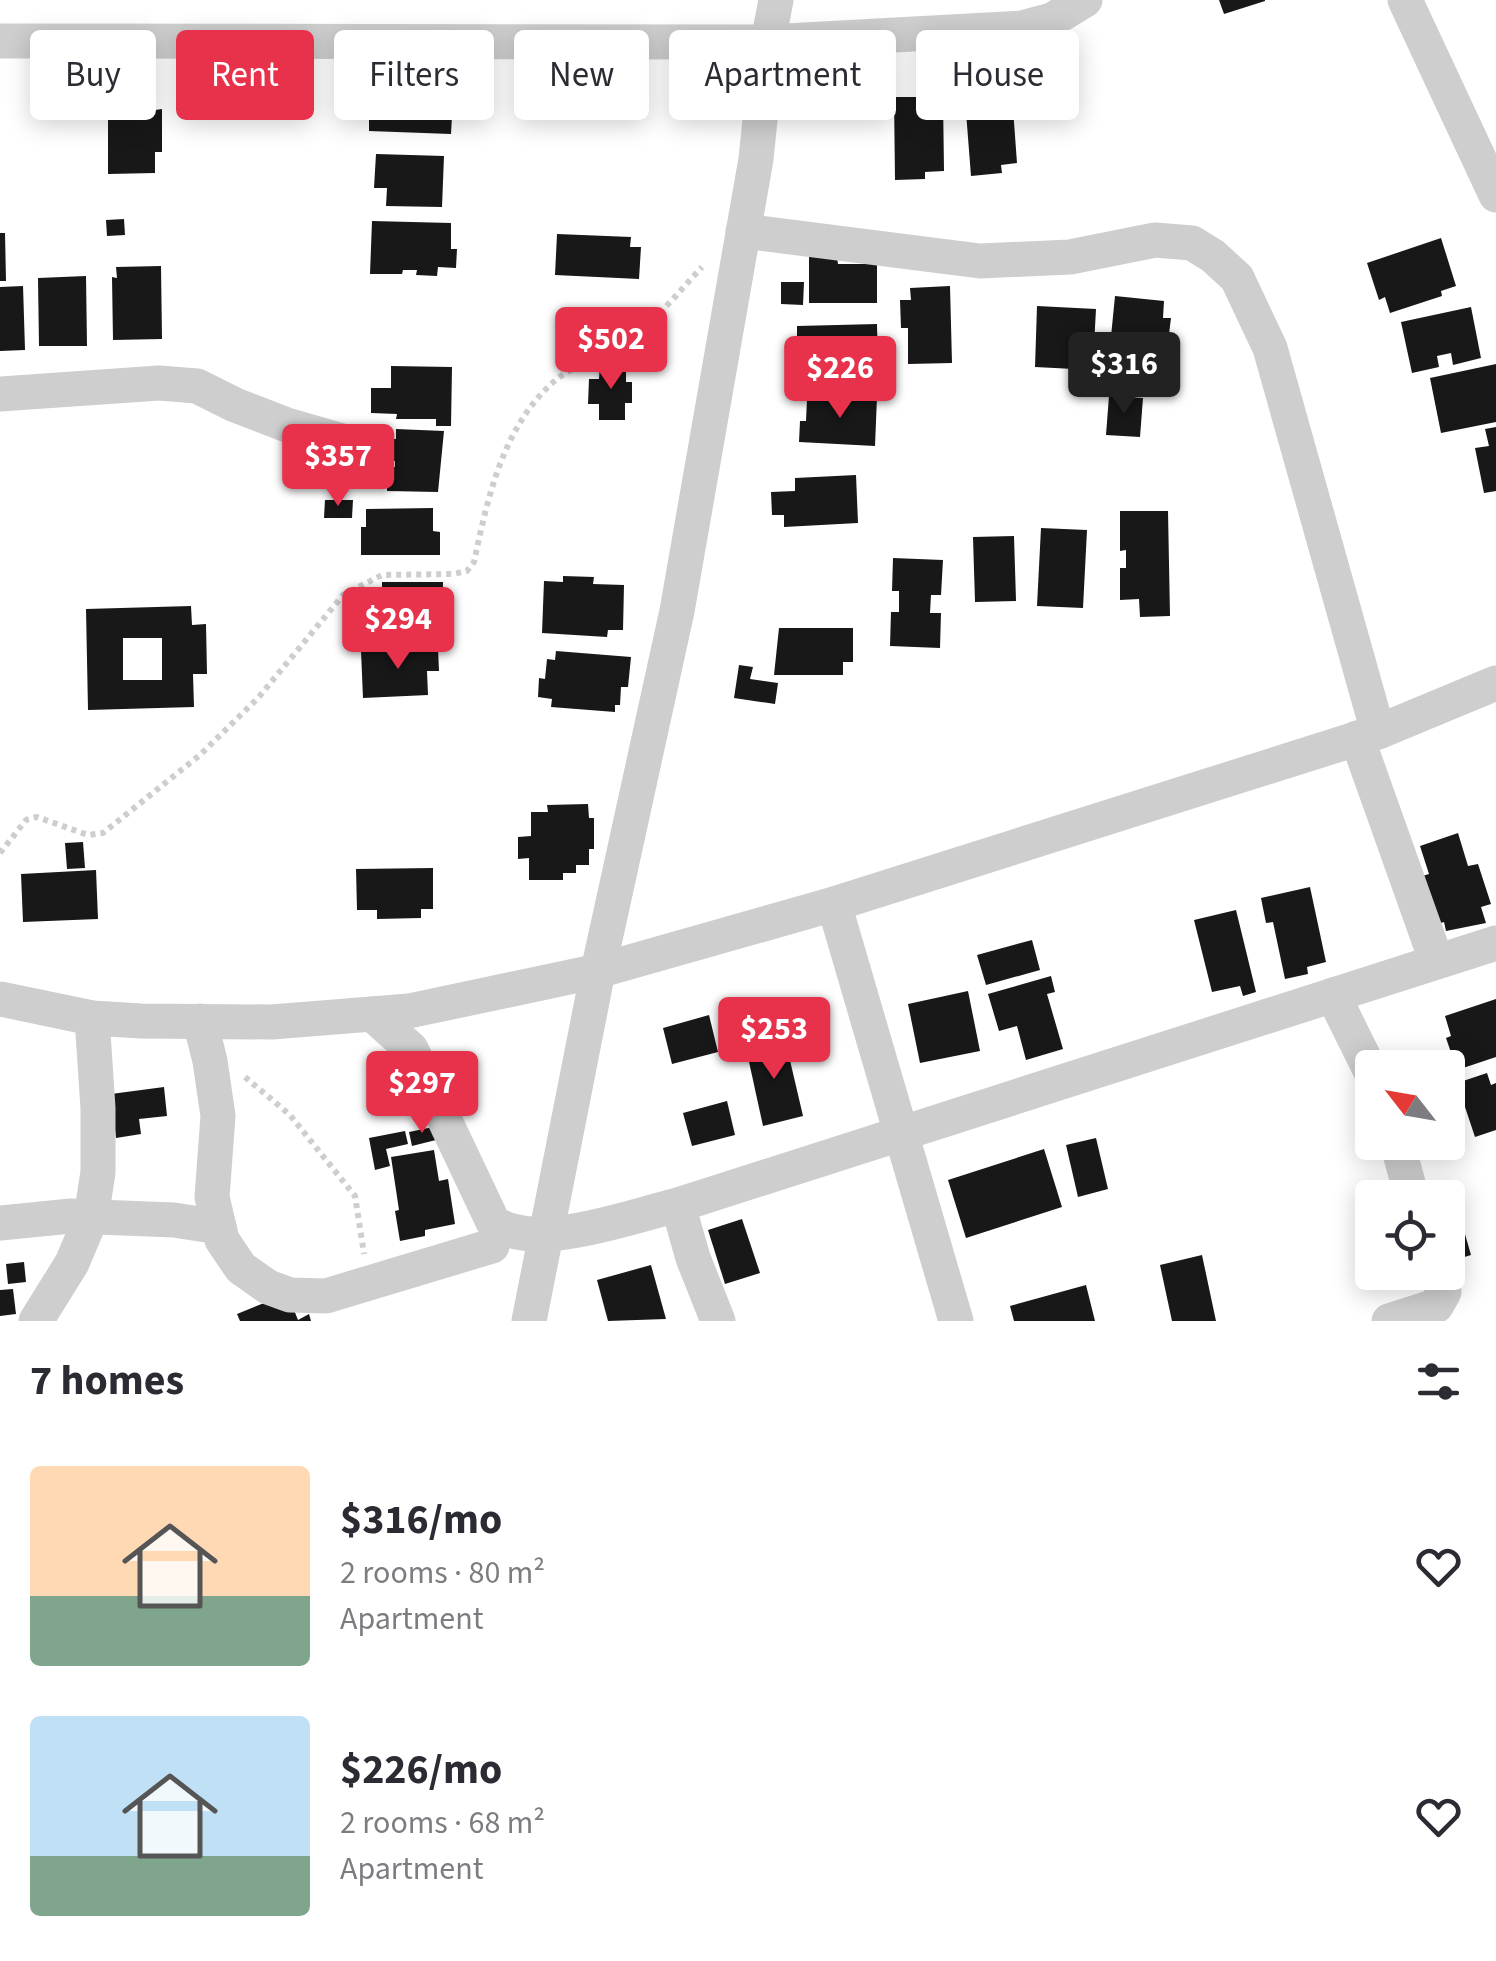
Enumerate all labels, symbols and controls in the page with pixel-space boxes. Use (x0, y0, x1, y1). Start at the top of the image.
chip: Buy (30, 30, 156, 120)
chip: Rent (176, 30, 314, 120)
chip: Filters (334, 30, 494, 120)
chip: New (514, 30, 649, 120)
chip: Apartment (669, 30, 896, 120)
chip: House (916, 30, 1079, 120)
pin: $502 (552, 307, 670, 392)
text: $502 (577, 316, 645, 362)
pin: $316 (1065, 332, 1183, 417)
pin: $226 (781, 336, 899, 421)
text: $316 (1090, 341, 1158, 387)
text: $226 (806, 345, 874, 391)
pin: $357 (279, 424, 397, 509)
text: $357 (304, 433, 372, 479)
pin: $294 (339, 587, 457, 672)
text: $294 (364, 596, 432, 642)
pin: $253 (715, 997, 833, 1082)
text: $253 (740, 1006, 808, 1052)
north arrow (1355, 1050, 1465, 1160)
map controls (1355, 1050, 1465, 1290)
pin: $297 (363, 1051, 481, 1136)
text: $297 (388, 1060, 456, 1106)
button: locate (1355, 1180, 1465, 1290)
text: 7 homes (30, 1351, 184, 1411)
icon: filters (1411, 1354, 1466, 1409)
text: $316/mo (340, 1490, 502, 1550)
icon: home (110, 1506, 230, 1626)
icon: heart (1411, 1539, 1466, 1594)
text: 2 rooms · 80 m² (340, 1550, 545, 1596)
text: Apartment (340, 1596, 483, 1642)
text: $226/mo (340, 1740, 502, 1800)
icon: home (110, 1756, 230, 1876)
icon: heart (1411, 1789, 1466, 1844)
text: 2 rooms · 68 m² (340, 1800, 545, 1846)
text: Apartment (340, 1846, 483, 1892)

